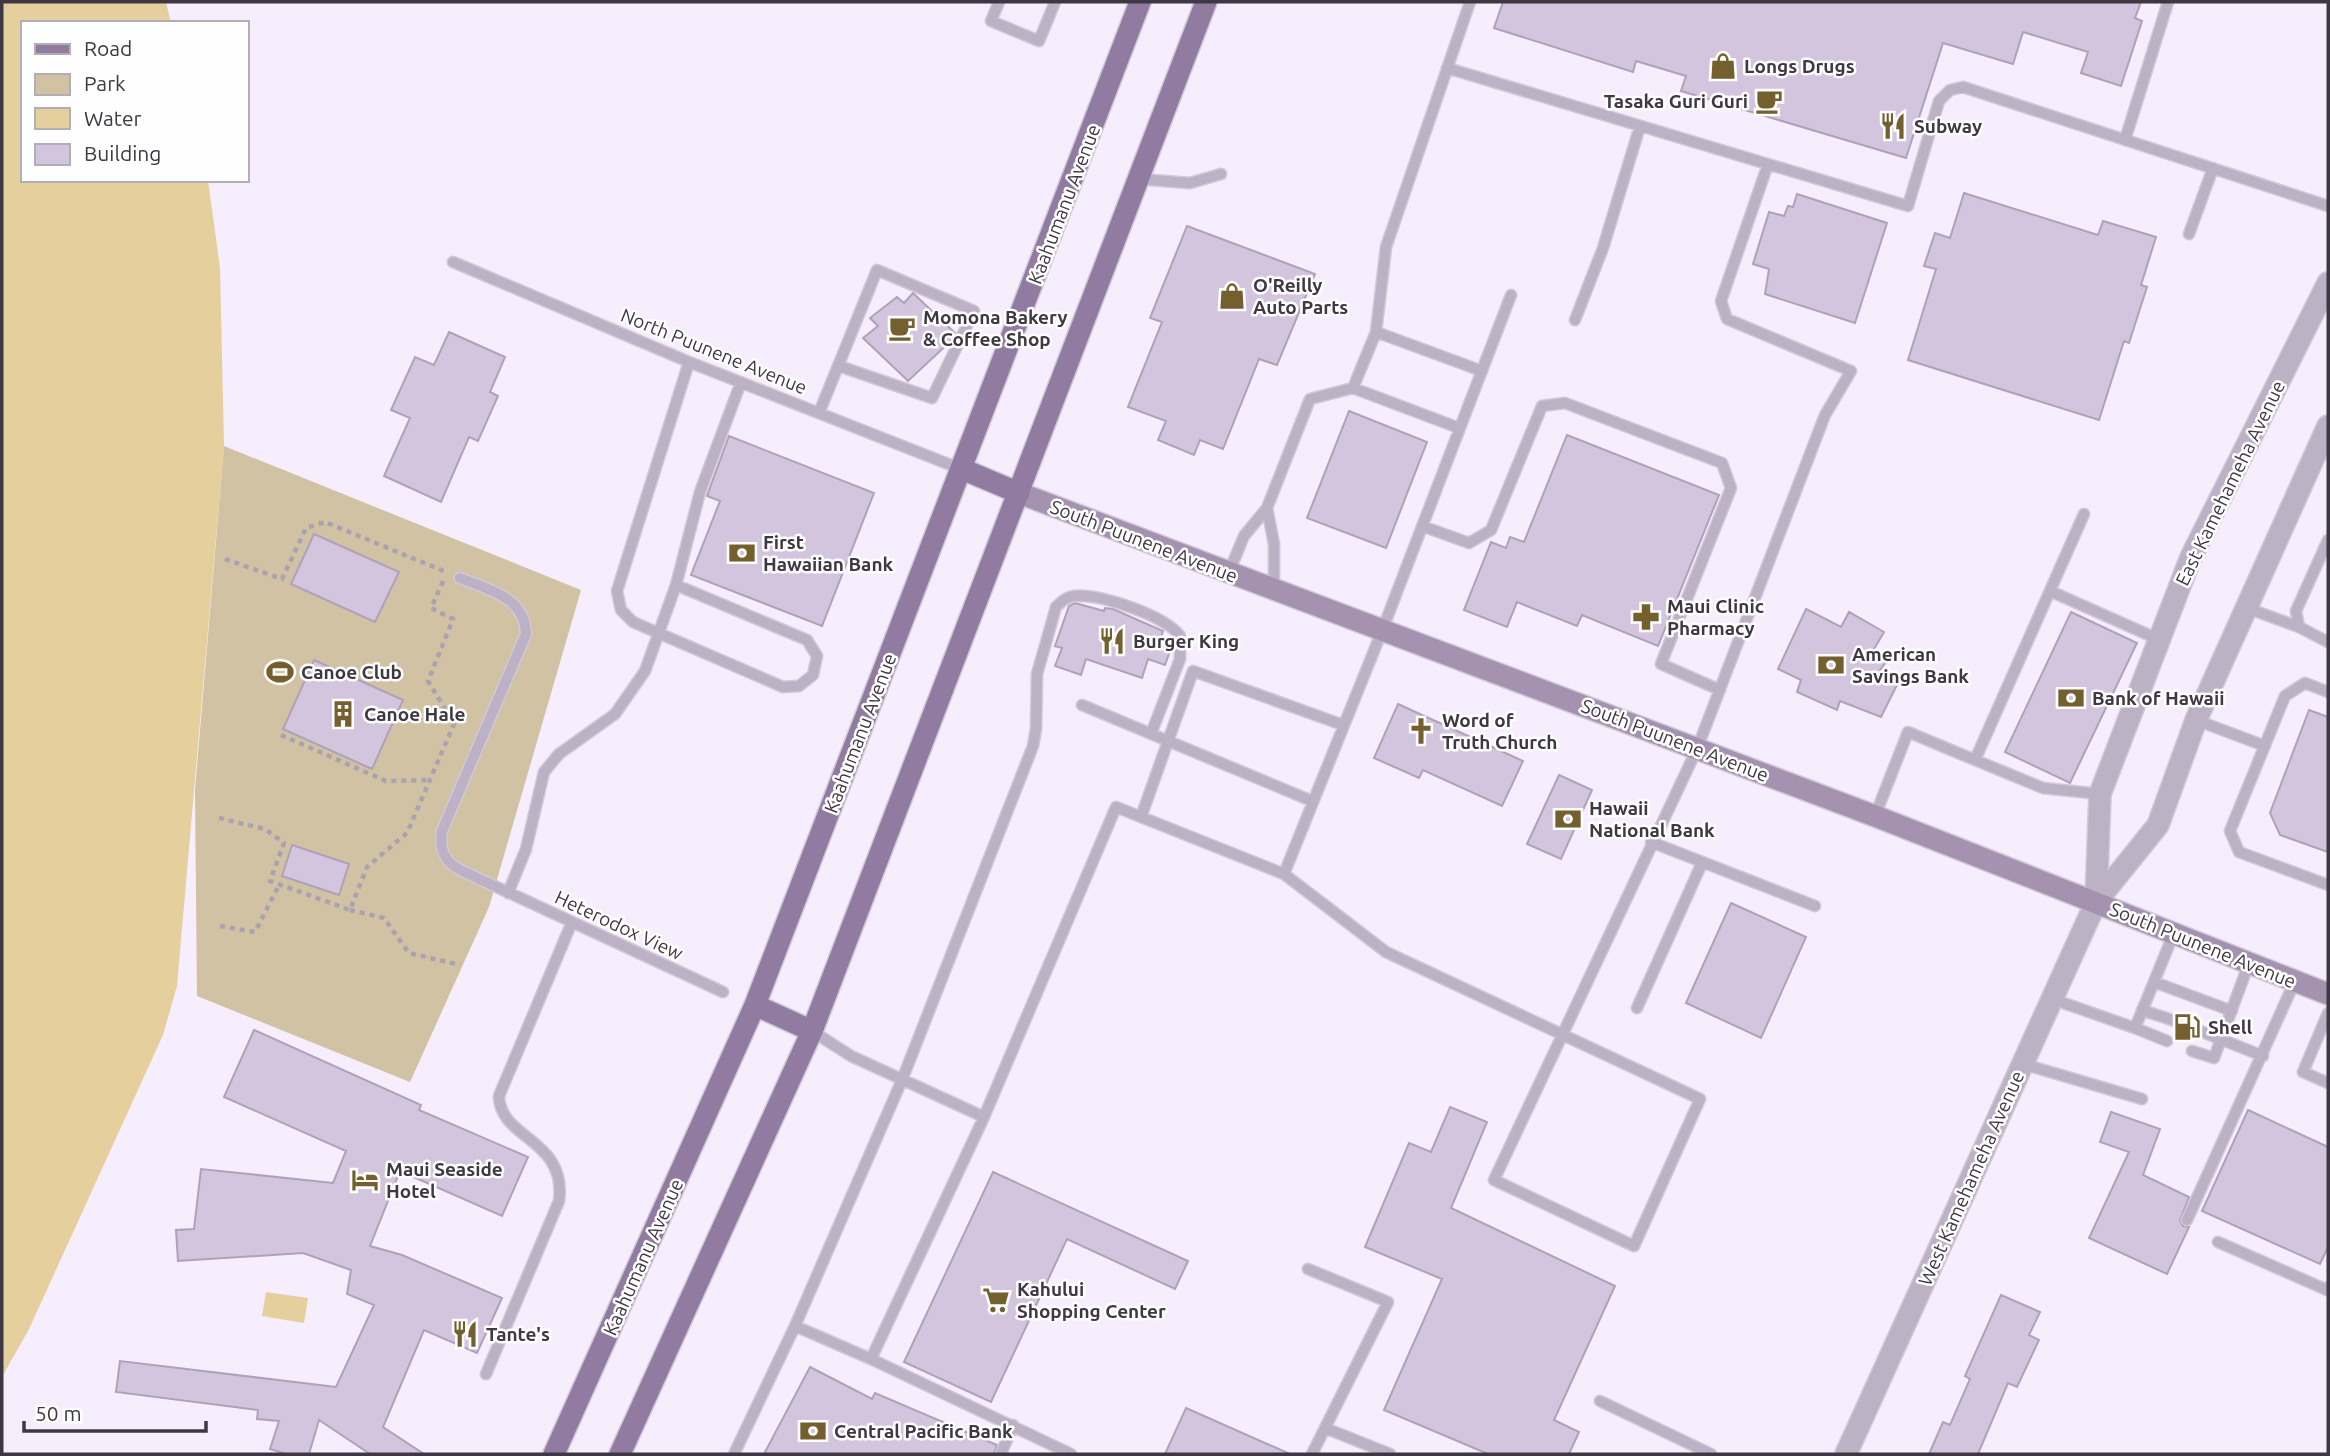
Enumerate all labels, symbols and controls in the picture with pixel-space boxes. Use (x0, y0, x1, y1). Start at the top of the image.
legend (21, 21, 248, 182)
text: Road (84, 36, 132, 60)
shop icon: Longs Drugs (1708, 51, 1738, 81)
place label: Longs Drugs (1744, 55, 1855, 77)
text: Park (84, 71, 126, 95)
cafe icon: Tasaka Guri Guri (1754, 86, 1784, 116)
place label: Tasaka Guri Guri (1604, 90, 1748, 112)
text: Water (84, 106, 142, 130)
restaurant icon: Subway (1878, 111, 1908, 141)
place label: Subway (1914, 115, 1982, 137)
street label: Kaahumanu Avenue (1023, 121, 1105, 287)
text: Building (84, 141, 161, 165)
place label: O'Reilly Auto Parts (1253, 274, 1348, 318)
shop icon: O'Reilly Auto Parts (1217, 281, 1247, 311)
street label: North Puunene Avenue (618, 304, 810, 398)
place label: Momona Bakery & Coffee Shop (923, 306, 1067, 350)
cafe icon: Momona Bakery & Coffee Shop (887, 313, 917, 343)
street label: East Kamehameha Avenue (2171, 377, 2289, 589)
street label: South Puunene Avenue (1047, 495, 1241, 587)
place label: First Hawaiian Bank (763, 531, 894, 575)
bank icon: First Hawaiian Bank (727, 538, 757, 568)
place label: Maui Clinic Pharmacy (1667, 595, 1764, 639)
pharmacy icon: Maui Clinic Pharmacy (1631, 602, 1661, 632)
restaurant icon: Burger King (1097, 626, 1127, 656)
place label: Burger King (1133, 630, 1239, 652)
place label: American Savings Bank (1852, 643, 1969, 687)
street label: Kaahumanu Avenue (819, 650, 901, 816)
bank icon: American Savings Bank (1816, 650, 1846, 680)
sports icon: Canoe Club (265, 657, 295, 687)
place label: Canoe Club (301, 661, 402, 683)
bank icon: Bank of Hawaii (2056, 683, 2086, 713)
place label: Bank of Hawaii (2092, 687, 2225, 709)
street label: South Puunene Avenue (1578, 694, 1772, 786)
building icon: Canoe Hale (328, 699, 358, 729)
place label: Canoe Hale (364, 703, 465, 725)
place label: Word of Truth Church (1442, 709, 1557, 753)
church icon: Word of Truth Church (1406, 716, 1436, 746)
place label: Hawaii National Bank (1589, 797, 1715, 841)
bank icon: Hawaii National Bank (1553, 804, 1583, 834)
street label: Heterodox View (552, 886, 687, 964)
street label: South Puunene Avenue (2107, 898, 2299, 992)
fuel station icon: Shell (2172, 1012, 2202, 1042)
place label: Shell (2208, 1016, 2253, 1038)
street label: West Kamehameha Avenue (1914, 1067, 2028, 1289)
place label: Maui Seaside Hotel (386, 1158, 503, 1202)
hotel icon: Maui Seaside Hotel (350, 1165, 380, 1195)
street label: Kaahumanu Avenue (599, 1175, 687, 1339)
place label: Kahului Shopping Center (1017, 1278, 1166, 1322)
supermarket icon: Kahului Shopping Center (981, 1285, 1011, 1315)
restaurant icon: Tante's (450, 1319, 480, 1349)
place label: Tante's (486, 1323, 550, 1345)
scale bar (24, 1390, 206, 1434)
text: 50 m (35, 1401, 82, 1425)
bank icon: Central Pacific Bank (798, 1416, 828, 1446)
place label: Central Pacific Bank (834, 1420, 1013, 1442)

